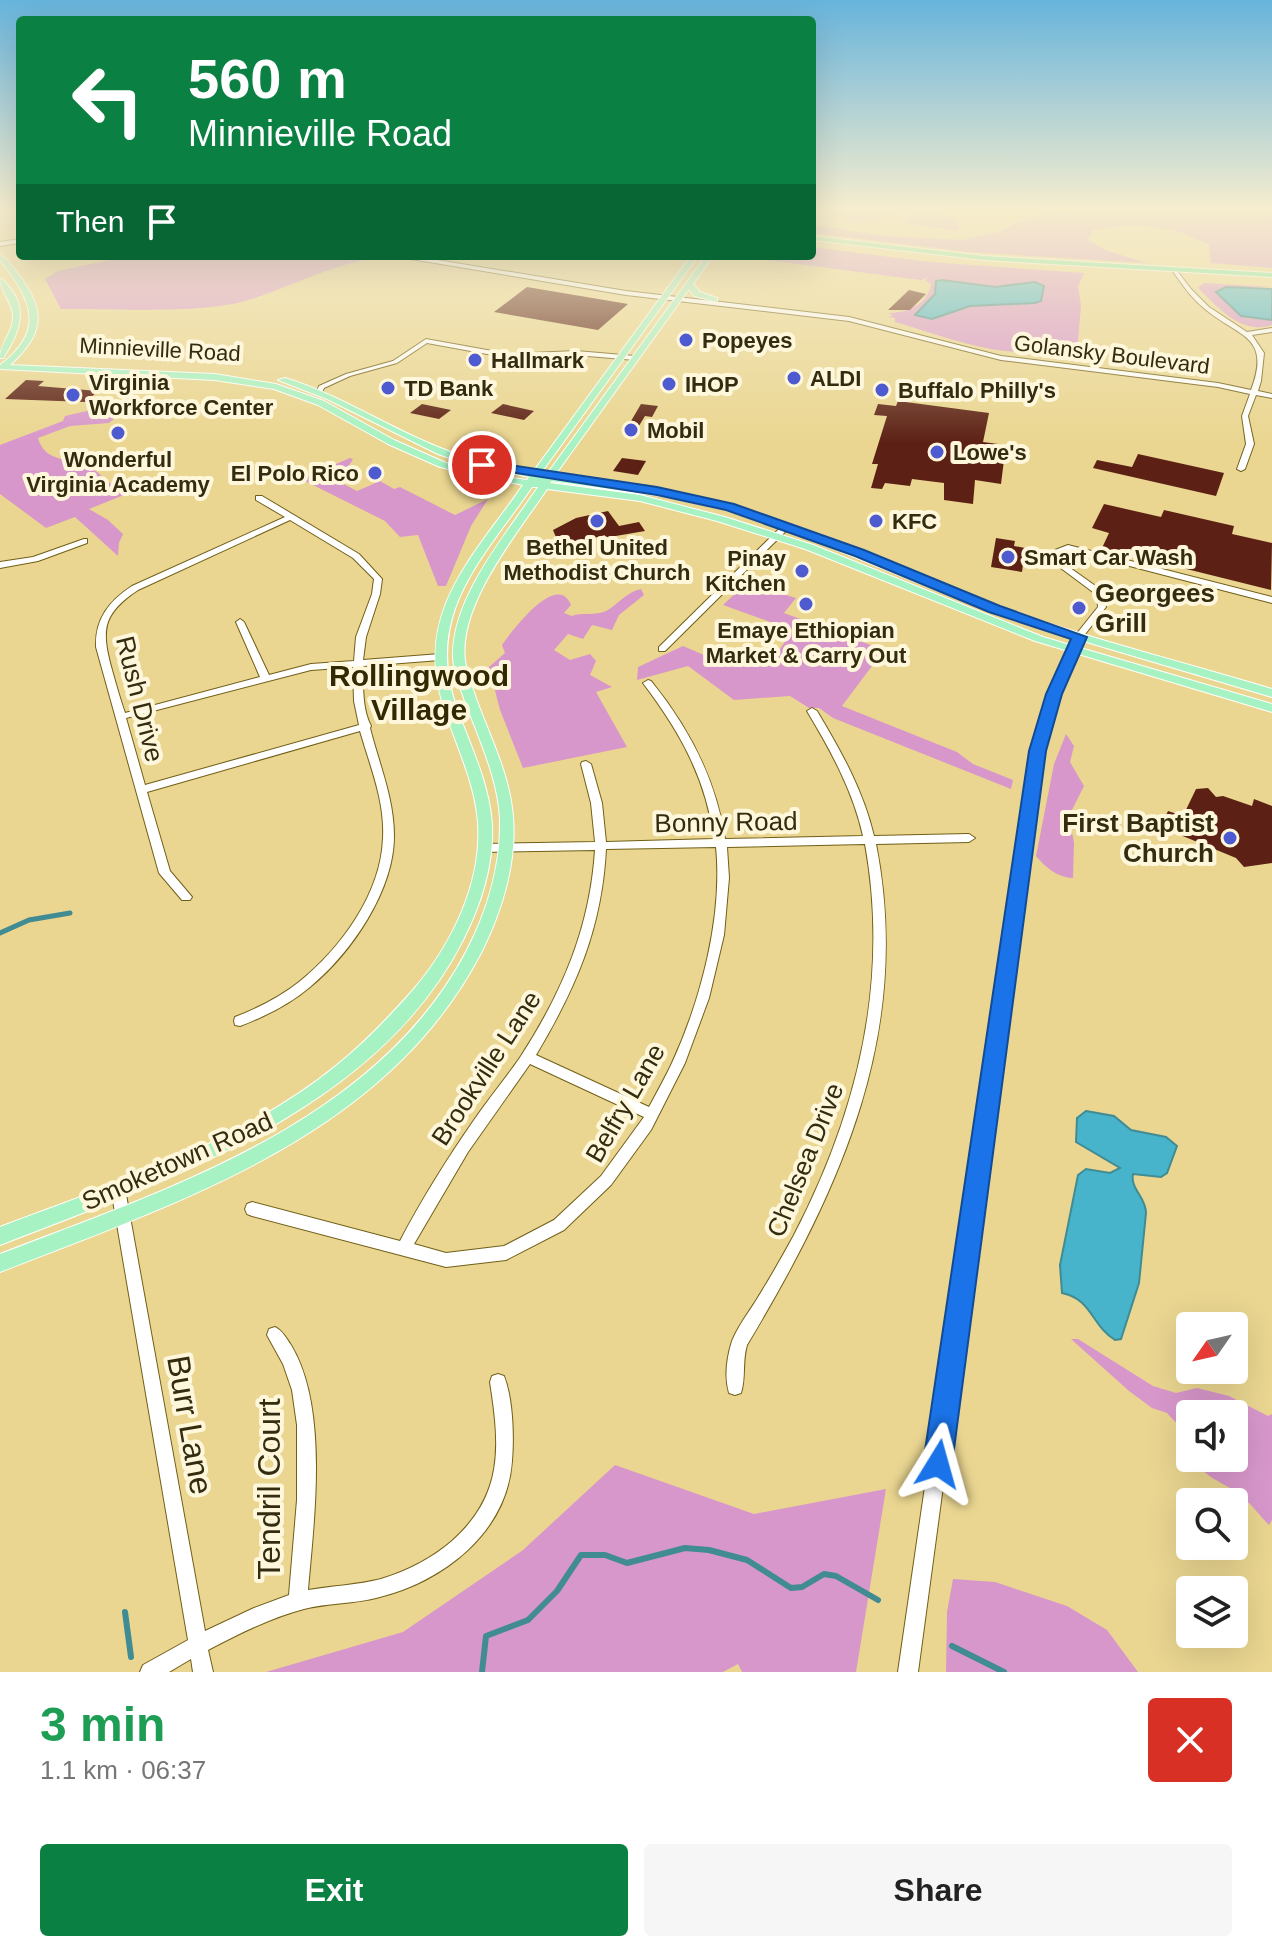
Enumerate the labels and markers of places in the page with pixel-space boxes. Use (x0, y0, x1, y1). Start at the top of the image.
place label: Popeyes (702, 328, 793, 353)
marker: Popeyes (677, 331, 695, 349)
place label: Hallmark (491, 348, 585, 373)
marker: Hallmark (466, 351, 484, 369)
place label: ALDI (810, 366, 861, 391)
marker: ALDI (785, 369, 803, 387)
place label: Virginia Workforce Center (89, 370, 274, 420)
place label: IHOP (685, 372, 739, 397)
marker: IHOP (660, 375, 678, 393)
place label: TD Bank (404, 376, 494, 401)
place label: Buffalo Philly's (898, 378, 1056, 403)
marker: TD Bank (379, 379, 397, 397)
marker: Buffalo Philly's (873, 381, 891, 399)
marker: Virginia Workforce Center (64, 386, 82, 404)
place label: Mobil (647, 418, 704, 443)
marker: Mobil (622, 421, 640, 439)
marker: Wonderful Virginia Academy (109, 424, 127, 442)
pin (448, 431, 516, 499)
place label: Lowe's (953, 440, 1027, 465)
marker: Lowe's (928, 443, 946, 461)
place label: Wonderful Virginia Academy (26, 447, 210, 497)
place label: El Polo Rico (231, 461, 359, 486)
marker: El Polo Rico (366, 464, 384, 482)
place label: KFC (892, 509, 937, 534)
marker: Bethel United Methodist Church (588, 512, 606, 530)
marker: KFC (867, 512, 885, 530)
place label: Bethel United Methodist Church (504, 535, 691, 585)
place label: Smart Car Wash (1024, 545, 1193, 570)
place label: Pinay Kitchen (705, 546, 787, 596)
marker: Smart Car Wash (999, 548, 1017, 566)
marker: Pinay Kitchen (793, 562, 811, 580)
place label: Georgees Grill (1095, 578, 1215, 638)
marker: Emaye Ethiopian Market & Carry Out (797, 595, 815, 613)
marker: Georgees Grill (1070, 599, 1088, 617)
place label: Emaye Ethiopian Market & Carry Out (706, 618, 907, 668)
place label: First Baptist Church (1062, 808, 1214, 868)
marker: First Baptist Church (1221, 829, 1239, 847)

